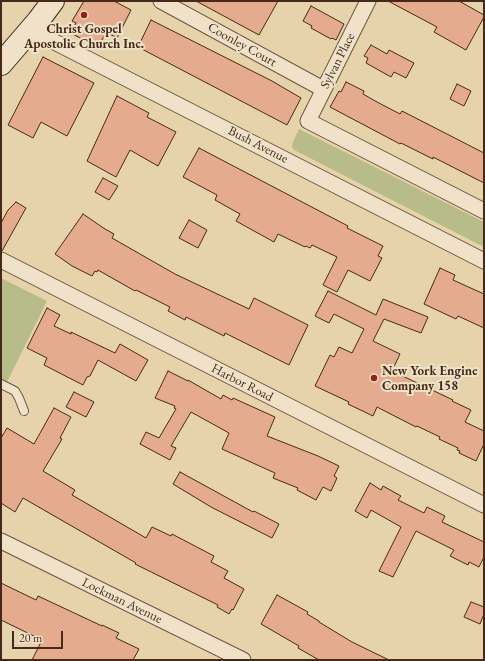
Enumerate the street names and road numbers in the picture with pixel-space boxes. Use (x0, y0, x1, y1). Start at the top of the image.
street label: Coonley Court (205, 20, 279, 70)
street label: Sylvan Place (317, 30, 359, 92)
street label: Bush Avenue (225, 123, 291, 167)
street label: Harbor Road (208, 361, 276, 405)
street label: Lockman Avenue (79, 575, 165, 627)

